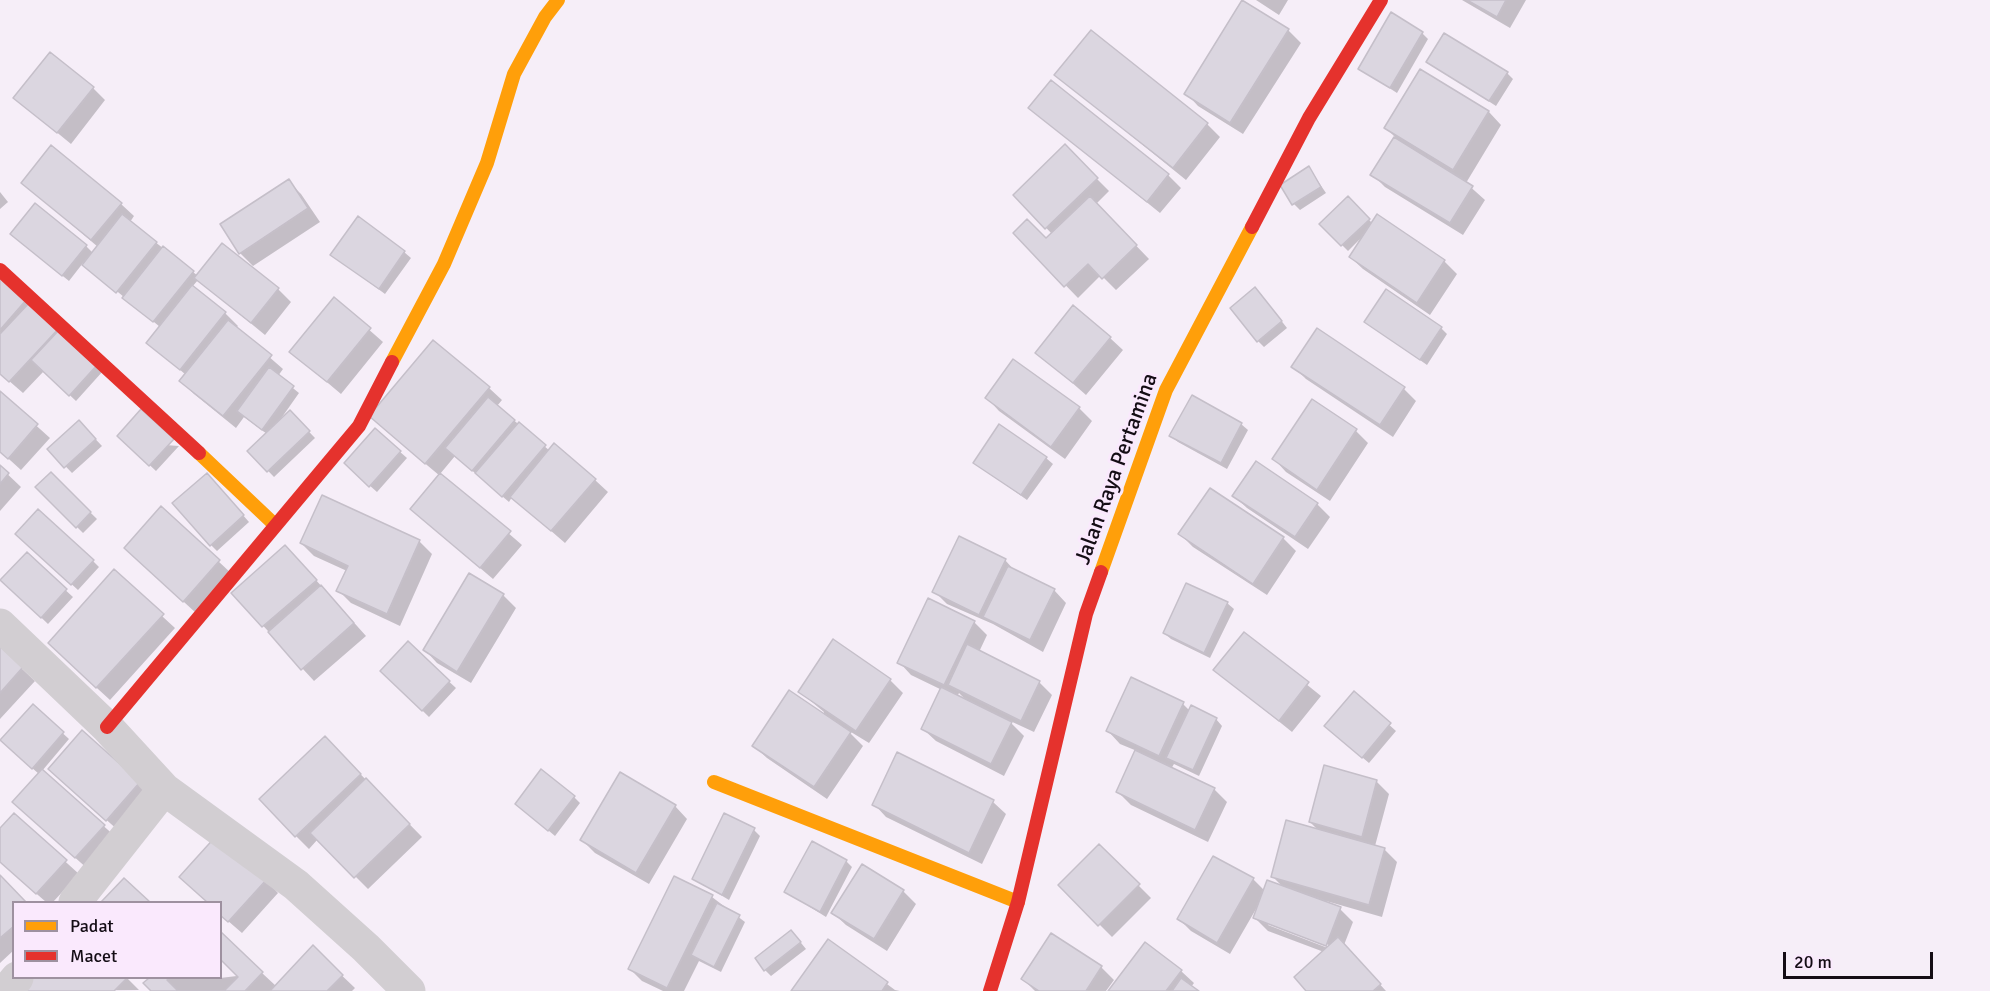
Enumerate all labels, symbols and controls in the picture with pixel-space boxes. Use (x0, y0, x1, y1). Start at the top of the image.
street label: Jalan Raya Pertamina (1070, 370, 1164, 568)
legend (12, 901, 222, 979)
text: Padat (70, 915, 114, 937)
scale bar (1786, 940, 1936, 978)
text: Macet (70, 945, 117, 967)
text: 20 m (1794, 951, 1832, 973)

